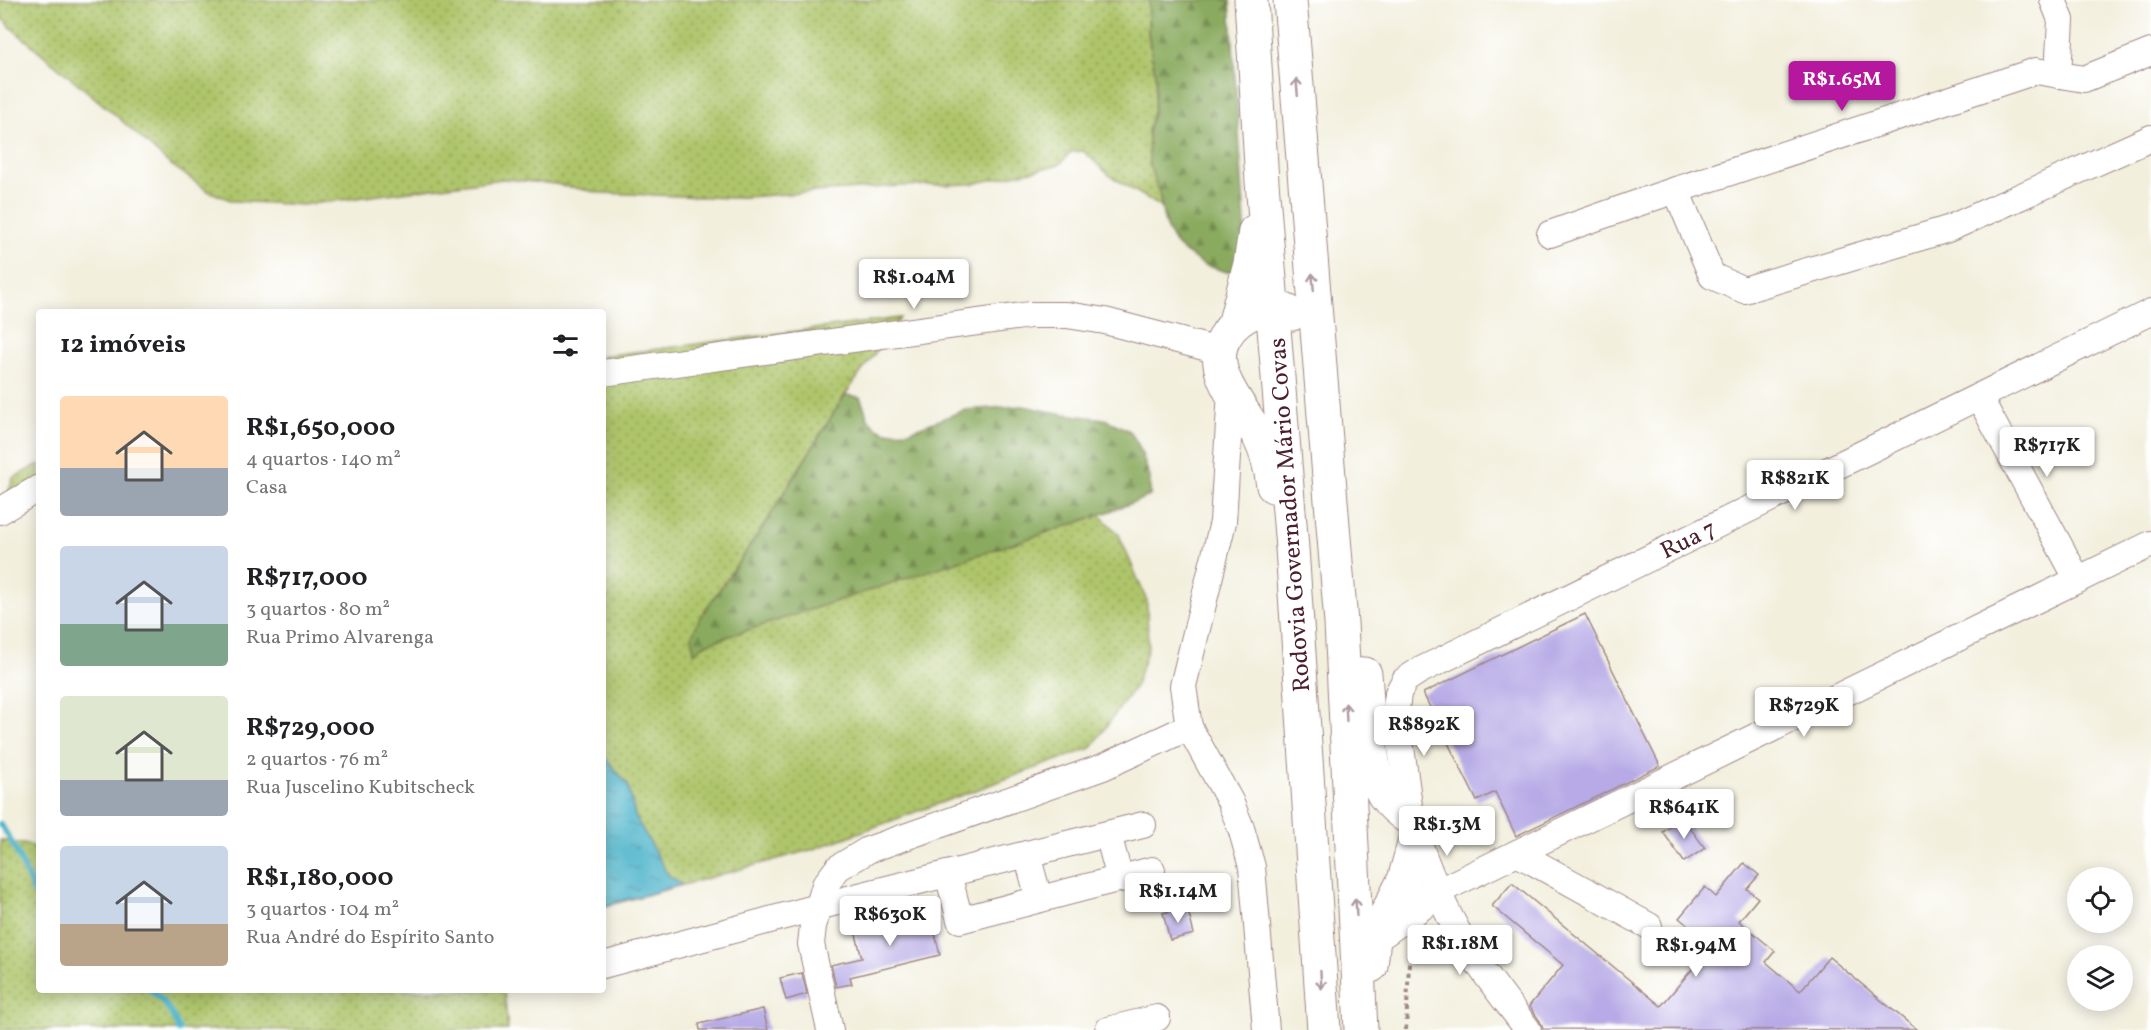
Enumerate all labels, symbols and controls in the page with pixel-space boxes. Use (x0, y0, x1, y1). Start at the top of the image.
pin: R$1.65M (1787, 61, 1897, 112)
text: R$1.65M (1803, 66, 1881, 94)
one-way arrow (1291, 78, 1302, 98)
pin: R$1.04M (859, 259, 969, 310)
text: R$1.04M (873, 264, 955, 292)
one-way arrow (1307, 272, 1318, 292)
text: 12 imóveis (60, 327, 186, 363)
icon: filters (549, 329, 582, 362)
street label: Rodovia Governador Mário Covas (1262, 337, 1320, 693)
text: R$1,650,000 (246, 410, 395, 446)
icon: home (108, 420, 180, 492)
pin: R$717K (1998, 427, 2096, 478)
text: R$717K (2014, 432, 2080, 460)
text: 4 quartos · 140 m² (246, 446, 401, 474)
pin: R$821K (1746, 460, 1844, 511)
text: R$821K (1761, 465, 1829, 493)
text: Casa (246, 474, 288, 502)
street label: Rua 7 (1655, 513, 1723, 569)
text: R$717,000 (246, 560, 368, 596)
icon: home (108, 570, 180, 642)
text: 3 quartos · 80 m² (246, 596, 390, 624)
text: Rua Primo Alvarenga (246, 624, 434, 652)
pin: R$729K (1755, 687, 1853, 738)
text: R$729K (1769, 692, 1839, 720)
one-way arrow (1340, 703, 1351, 723)
pin: R$892K (1375, 706, 1473, 757)
text: R$729,000 (246, 710, 375, 746)
text: R$892K (1388, 711, 1460, 739)
icon: home (108, 720, 180, 792)
text: 2 quartos · 76 m² (246, 746, 388, 774)
text: Rua Juscelino Kubitscheck (246, 774, 475, 802)
pin: R$641K (1635, 789, 1733, 840)
text: R$641K (1649, 794, 1719, 822)
pin: R$1.3M (1398, 806, 1496, 857)
text: R$1.3M (1413, 811, 1481, 839)
text: R$1,180,000 (246, 860, 393, 896)
map controls (2067, 867, 2133, 1011)
button: locate (2067, 867, 2133, 933)
icon: home (108, 870, 180, 942)
pin: R$1.14M (1123, 873, 1233, 924)
text: R$1.14M (1139, 878, 1217, 906)
text: 3 quartos · 104 m² (246, 896, 399, 924)
pin: R$630K (841, 896, 939, 947)
one-way arrow (1350, 898, 1361, 918)
text: R$630K (854, 901, 926, 929)
text: Rua André do Espírito Santo (246, 924, 494, 952)
pin: R$1.18M (1405, 925, 1515, 976)
pin: R$1.94M (1641, 927, 1751, 978)
text: R$1.18M (1421, 930, 1499, 958)
text: R$1.94M (1655, 932, 1737, 960)
button: layers (2067, 945, 2133, 1011)
one-way arrow (1315, 970, 1326, 990)

